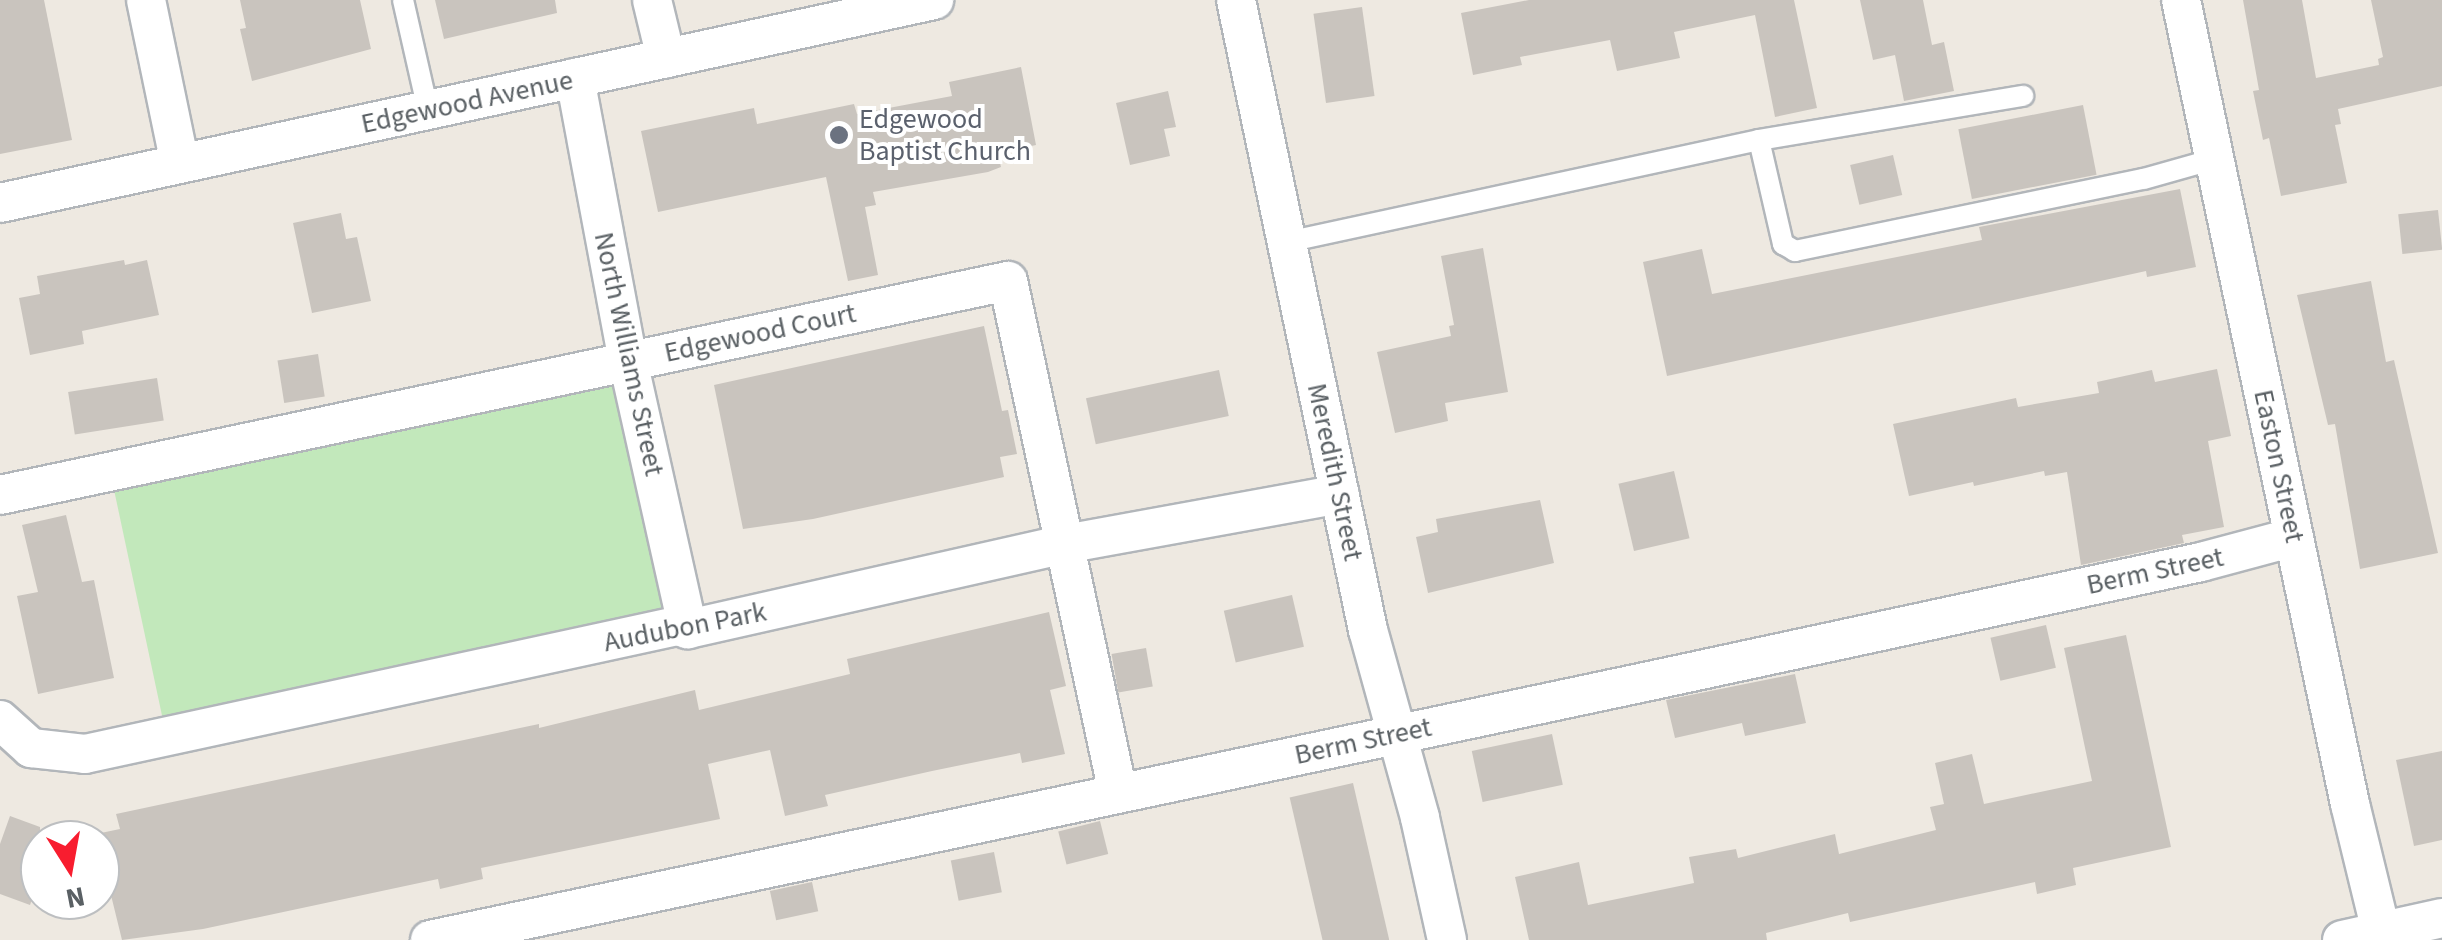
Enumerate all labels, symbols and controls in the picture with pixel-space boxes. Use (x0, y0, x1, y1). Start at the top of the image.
street label: Edgewood Avenue (358, 63, 576, 141)
place label: Edgewood Baptist Church (859, 102, 1031, 168)
marker: Edgewood Baptist Church (828, 124, 850, 146)
street label: North Williams Street (587, 229, 671, 479)
street label: Edgewood Court (661, 296, 859, 370)
street label: Meredith Street (1300, 380, 1370, 564)
street label: Easton Street (2246, 387, 2312, 545)
street label: Berm Street (2084, 540, 2226, 602)
street label: Audubon Park (601, 595, 769, 659)
street label: Berm Street (1292, 710, 1434, 772)
north arrow (20, 820, 120, 920)
text: N (62, 876, 88, 919)

